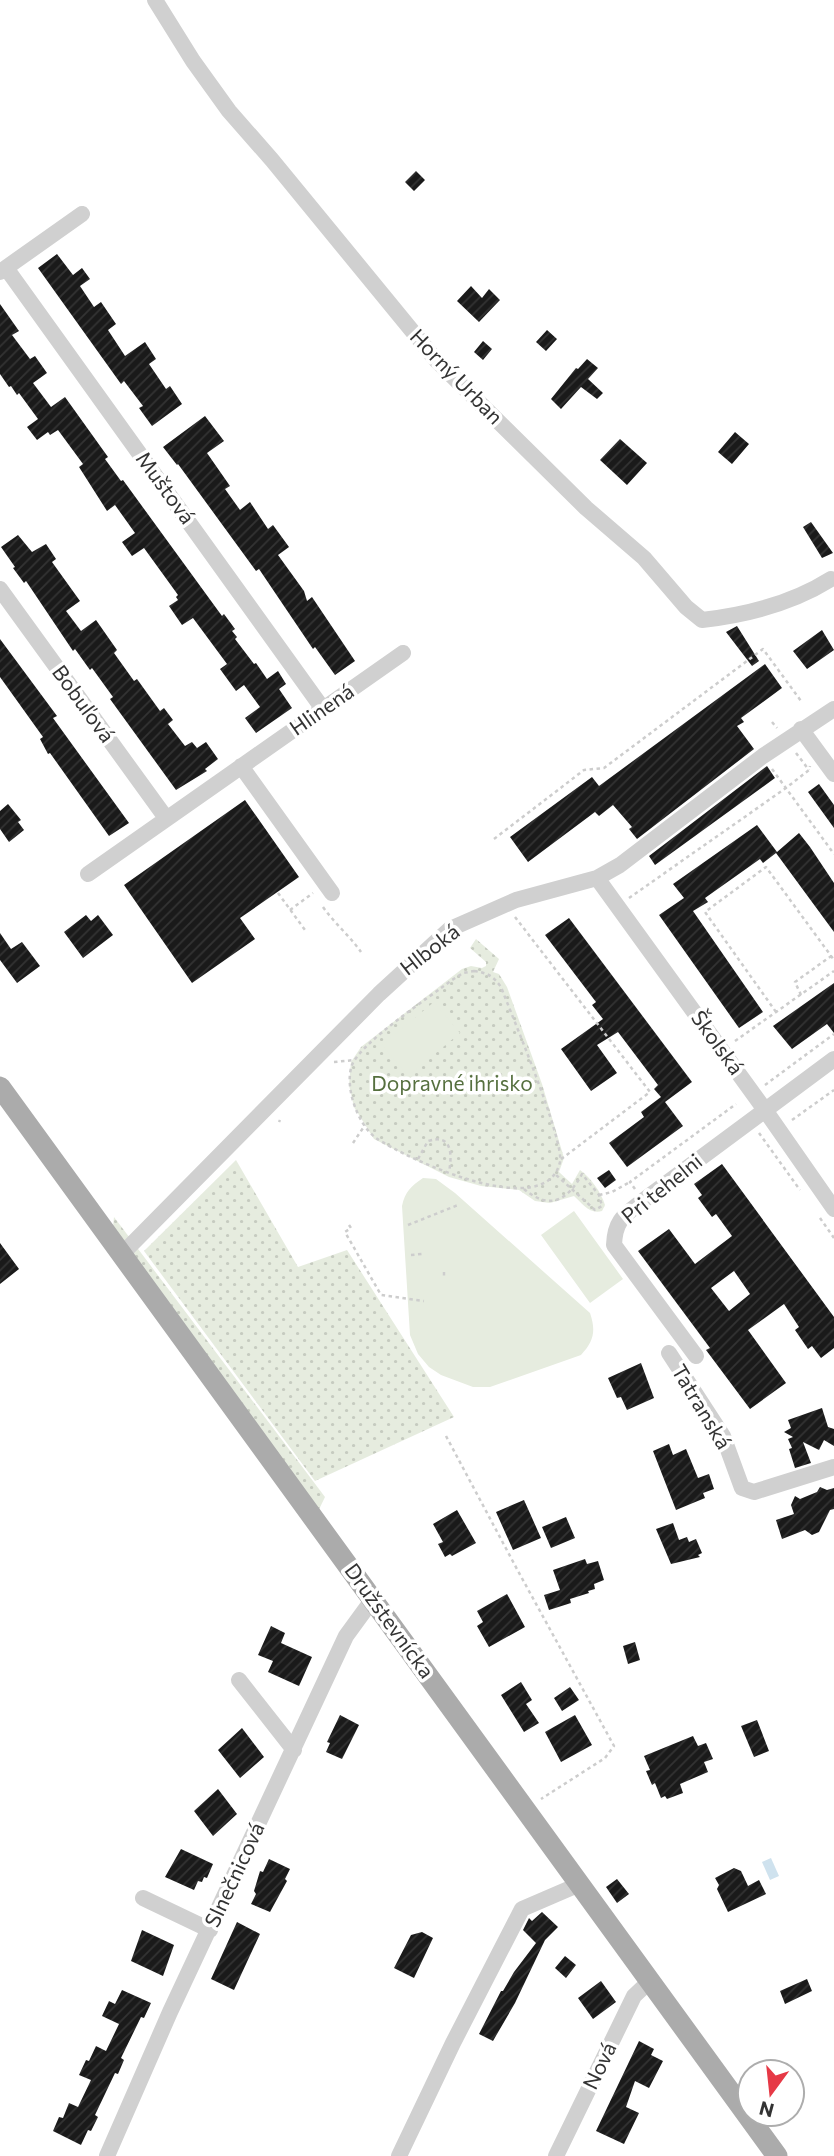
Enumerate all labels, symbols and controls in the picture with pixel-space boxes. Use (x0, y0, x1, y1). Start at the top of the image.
street label: Horný Urban (406, 323, 509, 429)
street label: Muštová (132, 446, 201, 528)
street label: Bobuľová (48, 660, 121, 747)
street label: Hlinená (284, 678, 358, 740)
street label: Hlboká (394, 918, 464, 980)
street label: Školská (687, 1005, 750, 1079)
park label: Dopravné ihrisko (371, 1070, 533, 1095)
street label: Pri tehelni (616, 1148, 706, 1228)
street label: Tatranská (667, 1359, 737, 1453)
street label: Družstevnícka (340, 1558, 440, 1682)
street label: Slnečnicová (199, 1818, 269, 1931)
street label: Nová (577, 2038, 621, 2093)
north arrow (736, 2058, 806, 2128)
text: N (757, 2097, 776, 2123)

